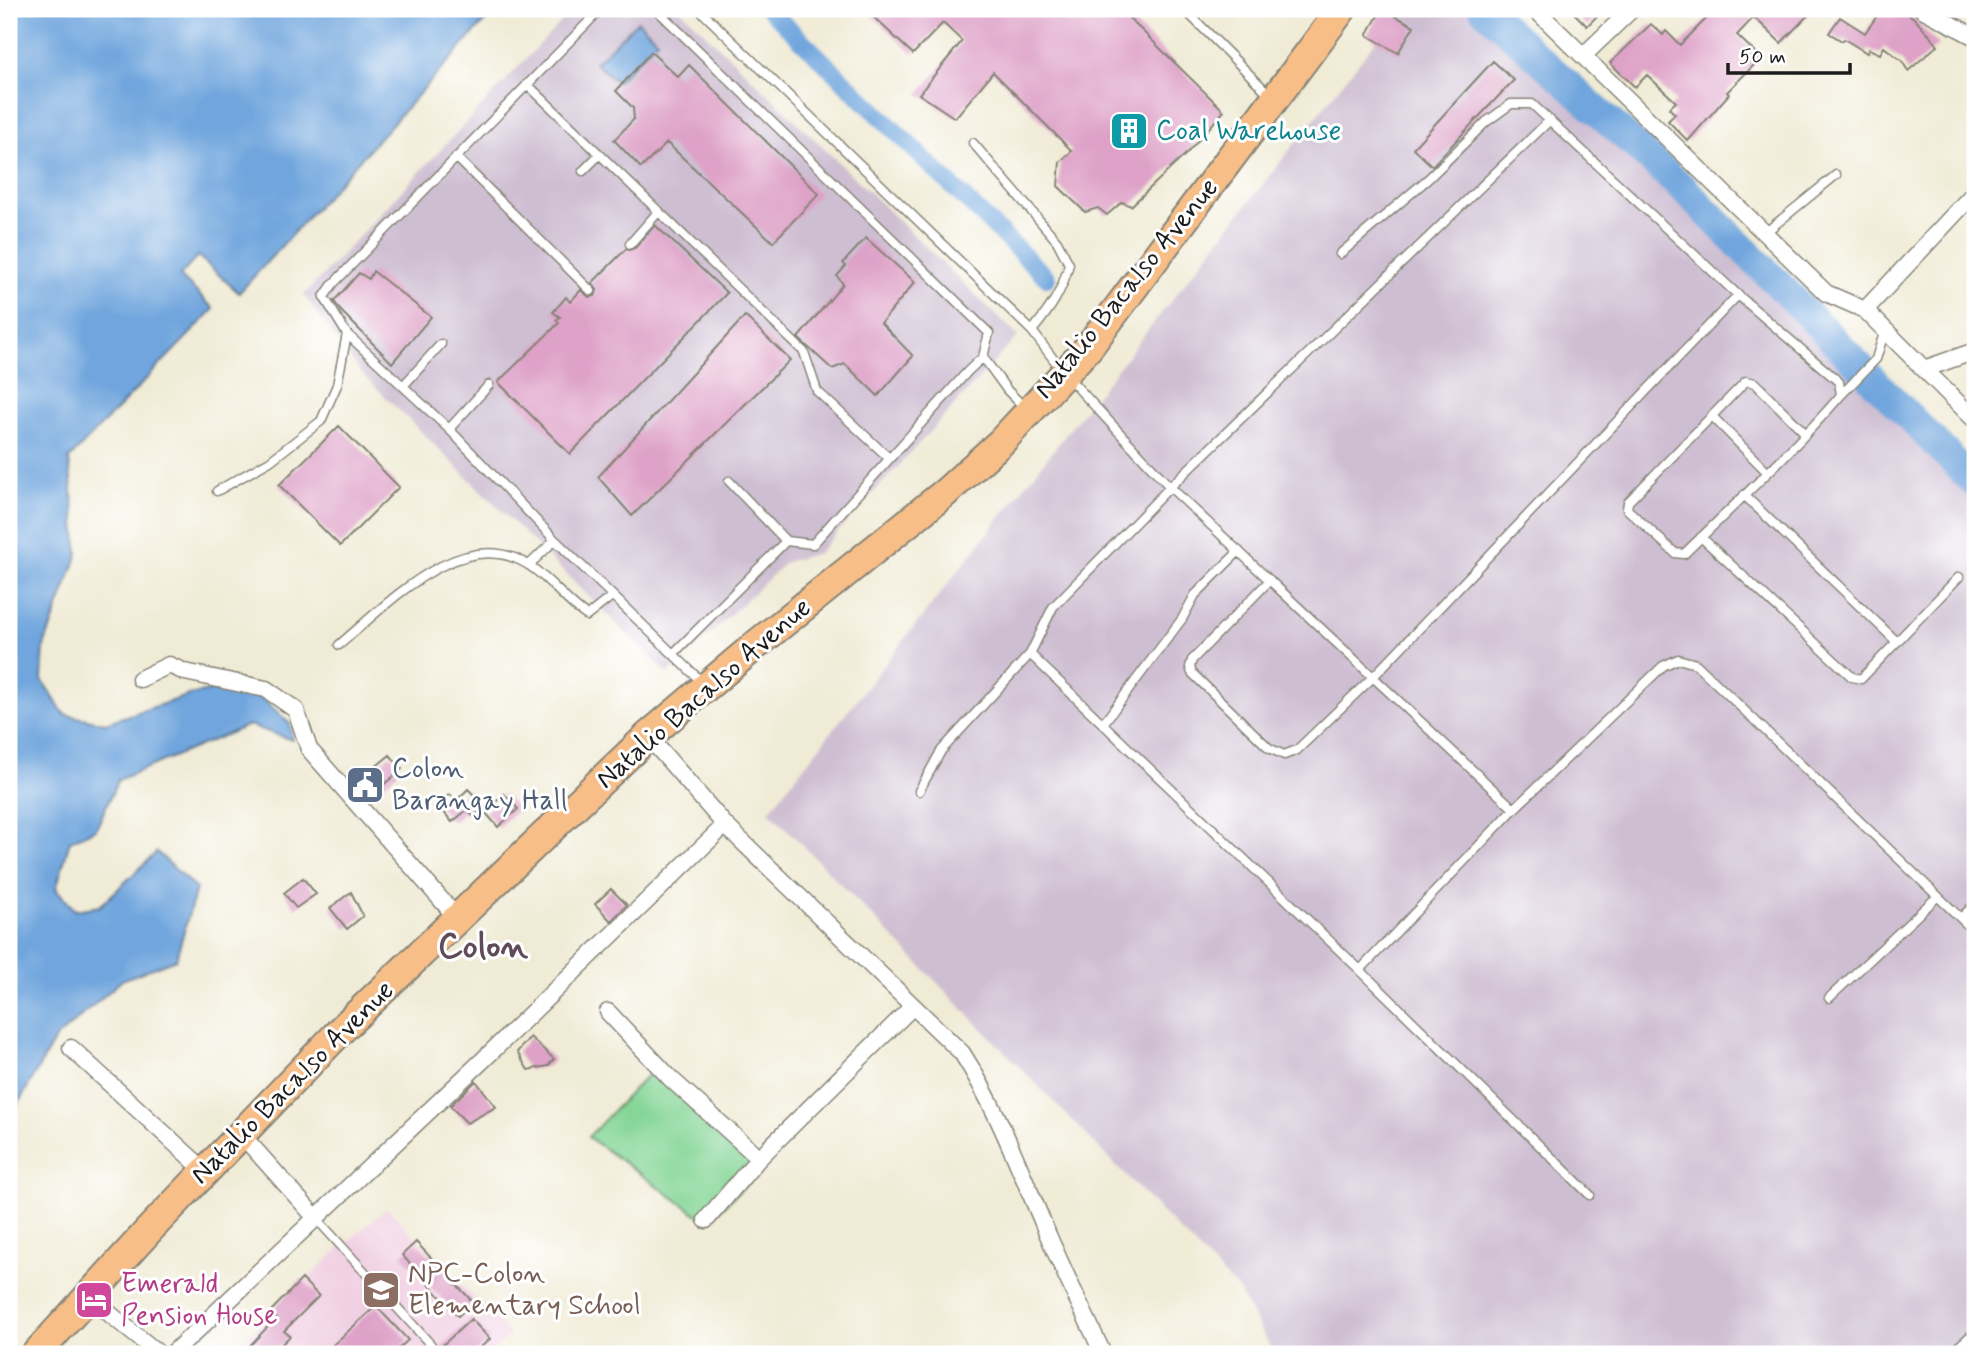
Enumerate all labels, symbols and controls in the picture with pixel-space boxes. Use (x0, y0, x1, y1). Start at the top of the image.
scale bar (1728, 32, 1851, 76)
text: 50 m (1739, 43, 1786, 71)
building icon: Coal Warehouse (1108, 110, 1150, 152)
place label: Coal Warehouse (1156, 113, 1341, 150)
street label: Natalio Bacalso Avenue (1026, 171, 1228, 407)
street label: Natalio Bacalso Avenue (588, 590, 820, 798)
place label: Colon Barangay Hall (392, 751, 568, 820)
public building icon: Colon Barangay Hall (344, 764, 386, 806)
district label: Colon (438, 924, 529, 970)
street label: Natalio Bacalso Avenue (183, 973, 403, 1193)
place label: NPC-Colon Elementary School (408, 1256, 641, 1325)
place label: Emerald Pension House (121, 1266, 277, 1335)
school or university icon: NPC-Colon Elementary School (360, 1269, 402, 1311)
hotel icon: Emerald Pension House (73, 1279, 115, 1321)

